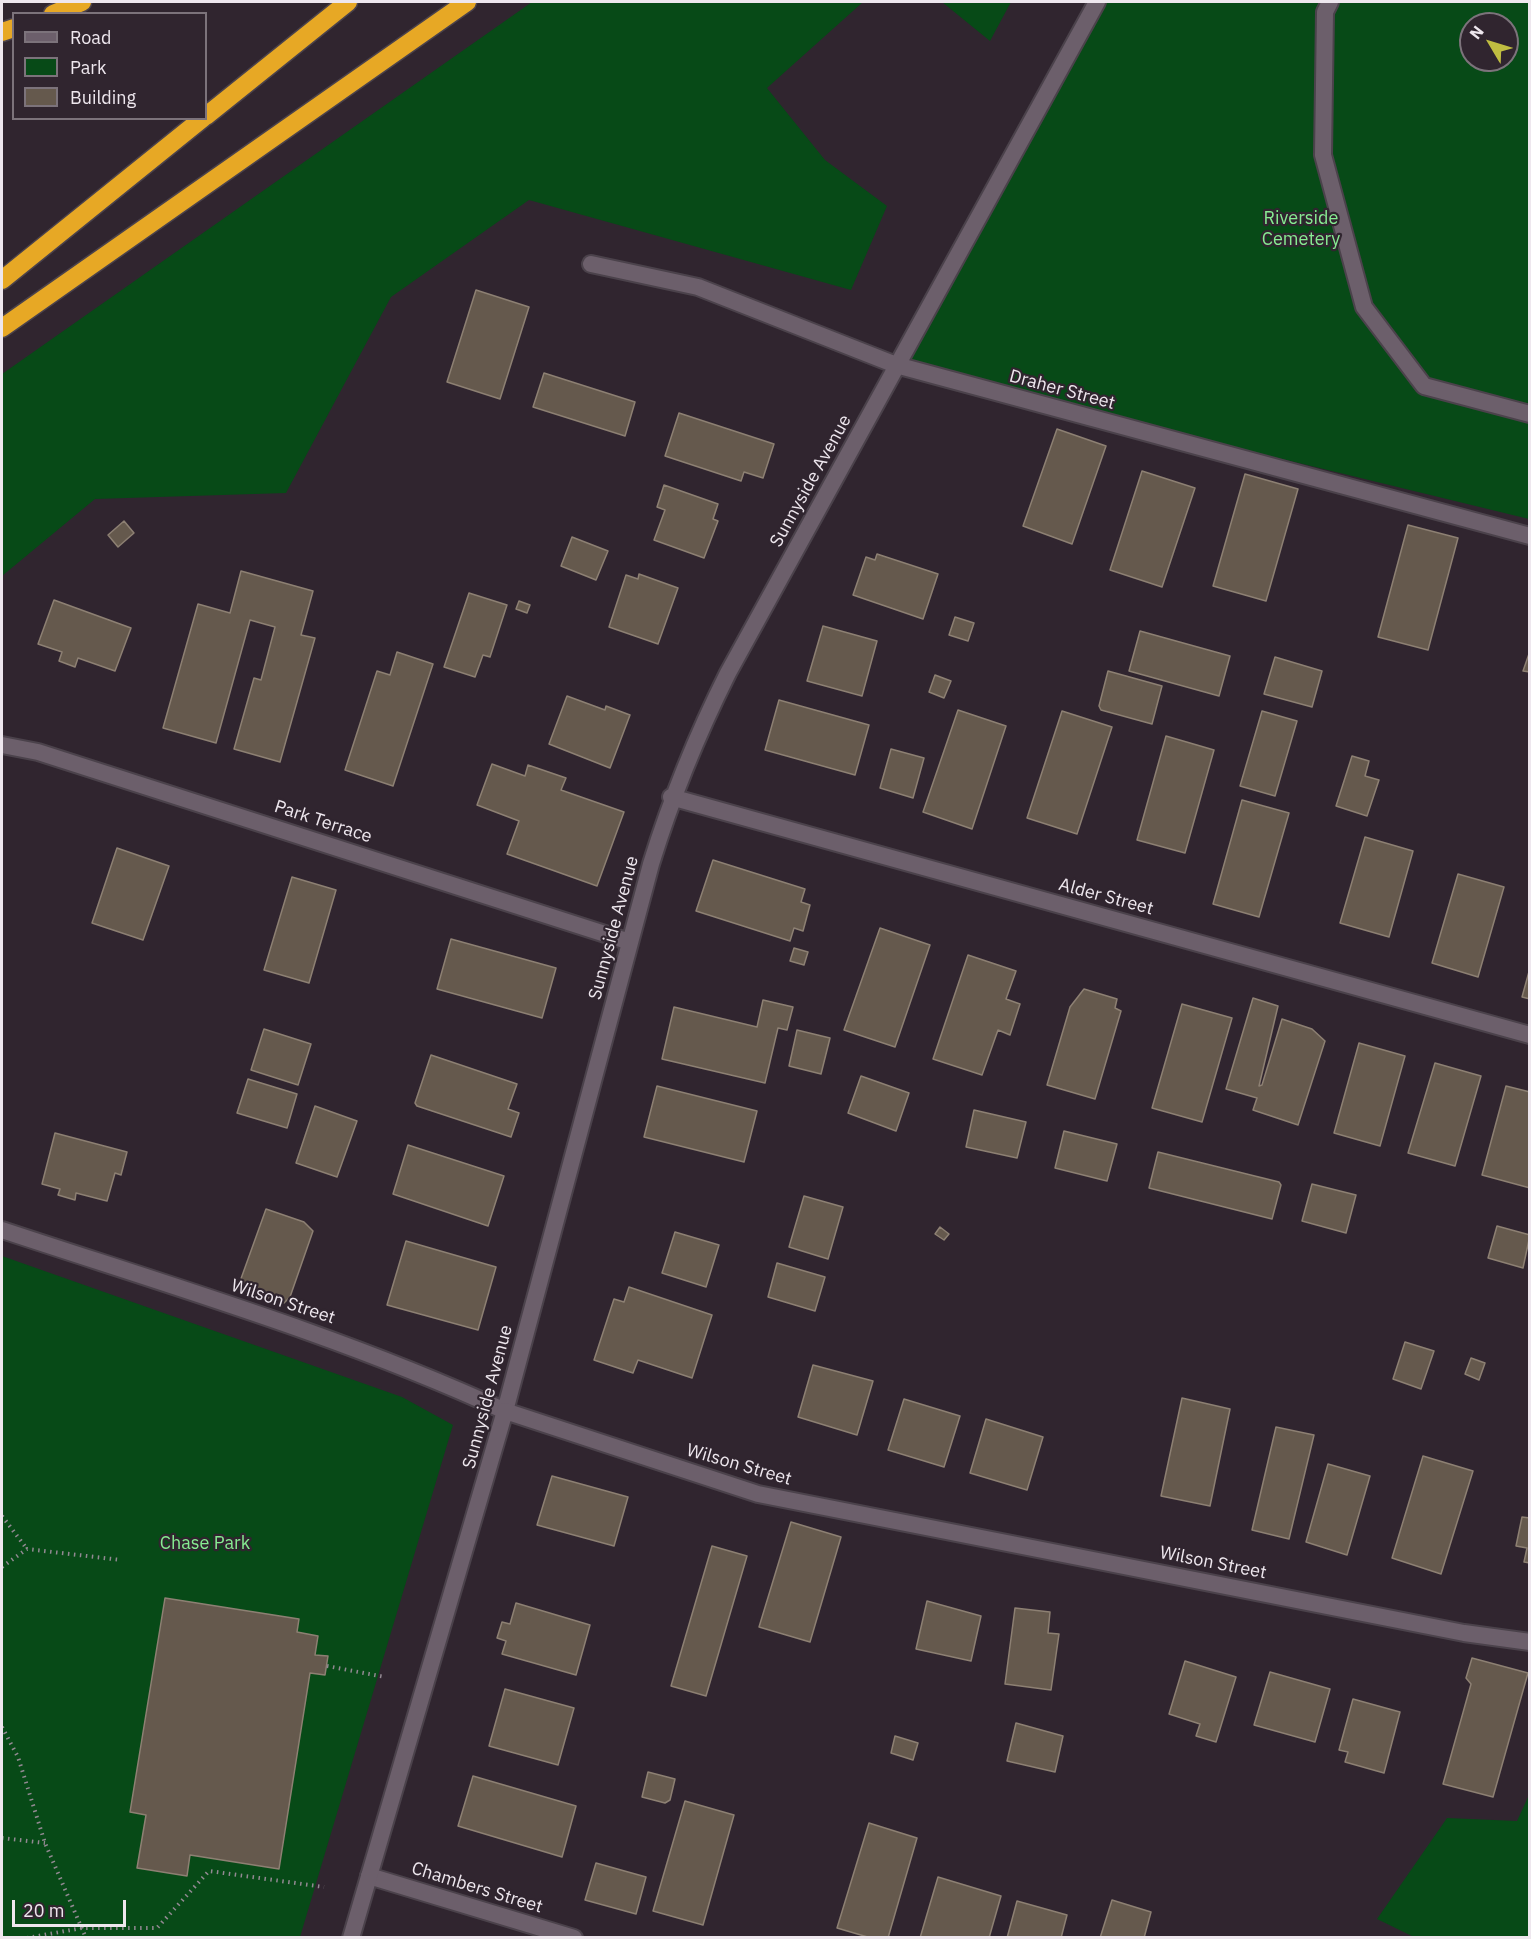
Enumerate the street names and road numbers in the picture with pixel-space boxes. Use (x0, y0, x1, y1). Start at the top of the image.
street label: Draher Street (1007, 366, 1117, 414)
street label: Sunnyside Avenue (766, 411, 856, 551)
street label: Park Terrace (272, 796, 374, 848)
street label: Sunnyside Avenue (584, 854, 644, 1002)
street label: Alder Street (1056, 874, 1156, 920)
street label: Wilson Street (228, 1275, 338, 1329)
street label: Sunnyside Avenue (458, 1323, 518, 1471)
street label: Wilson Street (684, 1440, 794, 1490)
street label: Wilson Street (1158, 1542, 1268, 1584)
street label: Chambers Street (409, 1858, 545, 1918)

